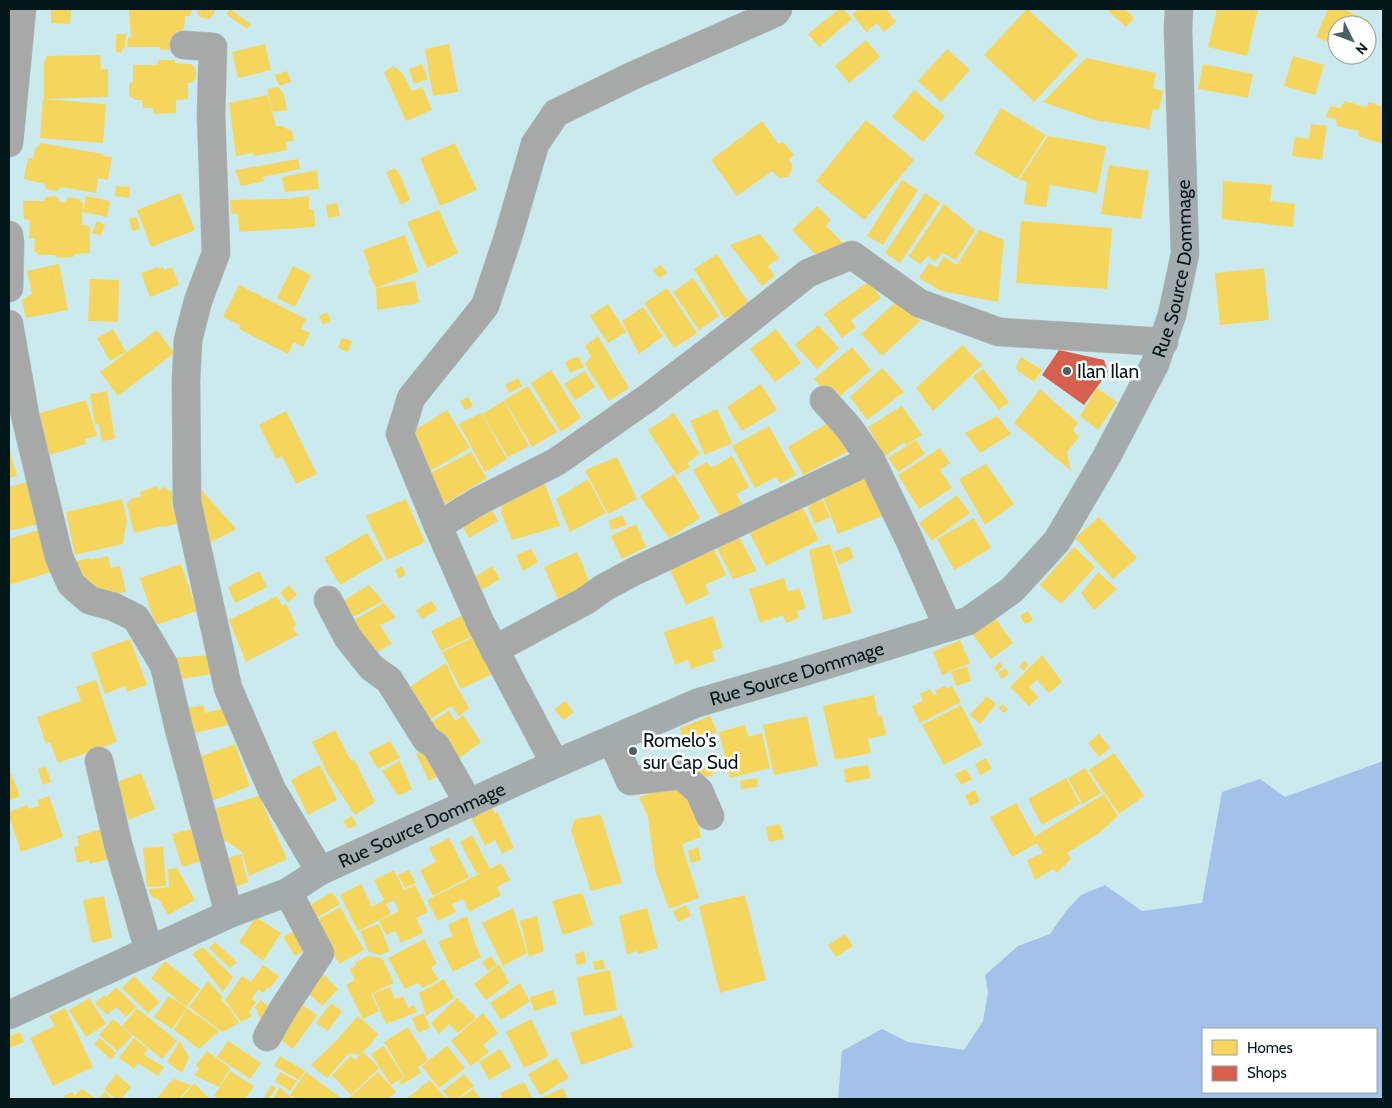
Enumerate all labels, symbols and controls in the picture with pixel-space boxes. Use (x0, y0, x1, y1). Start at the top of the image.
north arrow (1327, 15, 1377, 65)
text: N (1352, 39, 1372, 58)
street label: Rue Source Dommage (1147, 179, 1197, 361)
place label: Ilan Ilan (1077, 360, 1139, 383)
marker: Ilan Ilan (1061, 365, 1073, 377)
street label: Rue Source Dommage (707, 636, 887, 710)
place label: Romelo's sur Cap Sud (643, 729, 738, 774)
marker: Romelo's sur Cap Sud (627, 745, 639, 757)
street label: Rue Source Dommage (335, 777, 509, 873)
legend (1202, 1028, 1377, 1093)
text: Homes (1247, 1039, 1293, 1057)
text: Shops (1247, 1064, 1287, 1082)

